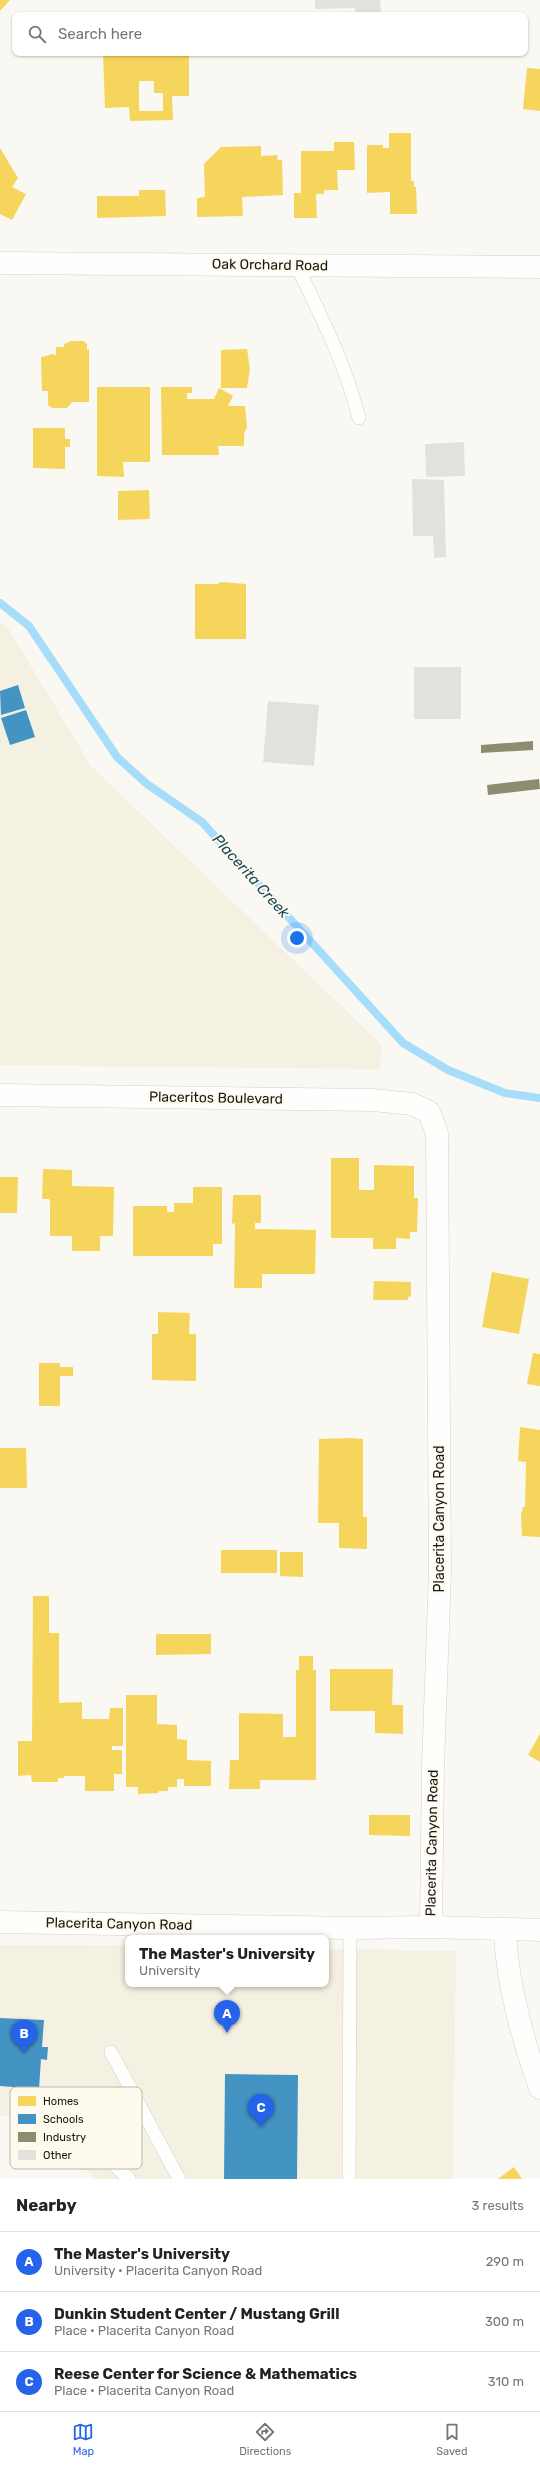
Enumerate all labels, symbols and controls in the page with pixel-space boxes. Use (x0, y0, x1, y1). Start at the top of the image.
search box (12, 12, 528, 56)
icon: search (26, 23, 48, 45)
text: Search here (58, 25, 142, 43)
street label: Oak Orchard Road (212, 255, 328, 275)
water label: Placerita Creek (209, 830, 293, 922)
your location (287, 928, 307, 948)
street label: Placeritos Boulevard (149, 1088, 283, 1108)
street label: Placerita Canyon Road (431, 1446, 448, 1592)
street label: Placerita Canyon Road (422, 1769, 442, 1917)
street label: Placerita Canyon Road (45, 1914, 193, 1934)
popup (125, 1935, 329, 1987)
text: The Master's University (139, 1945, 315, 1963)
text: University (139, 1963, 200, 1978)
pin: A (214, 2000, 240, 2033)
pin: B (11, 2020, 37, 2053)
legend (10, 2087, 142, 2169)
pin: C (248, 2094, 274, 2127)
text: Homes (43, 2095, 79, 2108)
text: Schools (43, 2113, 84, 2126)
text: Industry (43, 2131, 86, 2144)
text: Other (43, 2149, 73, 2162)
text: Nearby (16, 2195, 77, 2215)
text: 3 results (472, 2198, 524, 2213)
text: The Master's University (54, 2245, 230, 2263)
text: A (24, 2254, 34, 2269)
text: 290 m (486, 2254, 524, 2269)
text: University · Placerita Canyon Road (54, 2263, 262, 2278)
text: Dunkin Student Center / Mustang Grill (54, 2305, 339, 2323)
text: B (24, 2314, 34, 2329)
text: 300 m (485, 2314, 524, 2329)
text: Place · Placerita Canyon Road (54, 2323, 234, 2338)
text: Reese Center for Science & Mathematics (54, 2365, 357, 2383)
text: C (24, 2374, 34, 2389)
text: 310 m (488, 2374, 524, 2389)
text: Place · Placerita Canyon Road (54, 2383, 234, 2398)
tab: Map (72, 2421, 94, 2458)
tab: Directions (239, 2421, 291, 2458)
tab: Saved (436, 2421, 468, 2458)

